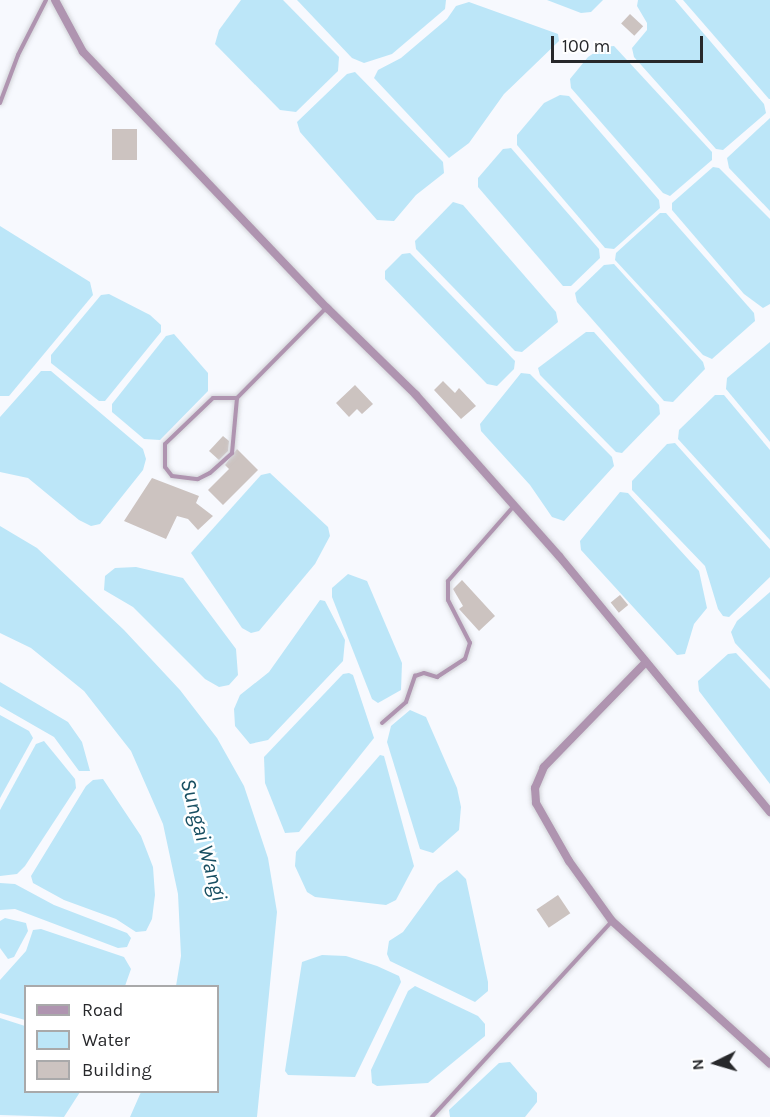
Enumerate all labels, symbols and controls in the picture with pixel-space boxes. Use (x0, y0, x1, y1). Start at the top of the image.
scale bar (554, 24, 706, 62)
text: 100 m (562, 35, 610, 57)
water label: Sungai Wangi (174, 776, 232, 904)
legend (24, 985, 219, 1093)
text: Road (82, 999, 123, 1021)
text: Water (82, 1029, 130, 1051)
north arrow (686, 1033, 746, 1093)
text: N (688, 1058, 708, 1071)
text: Building (82, 1059, 152, 1081)

